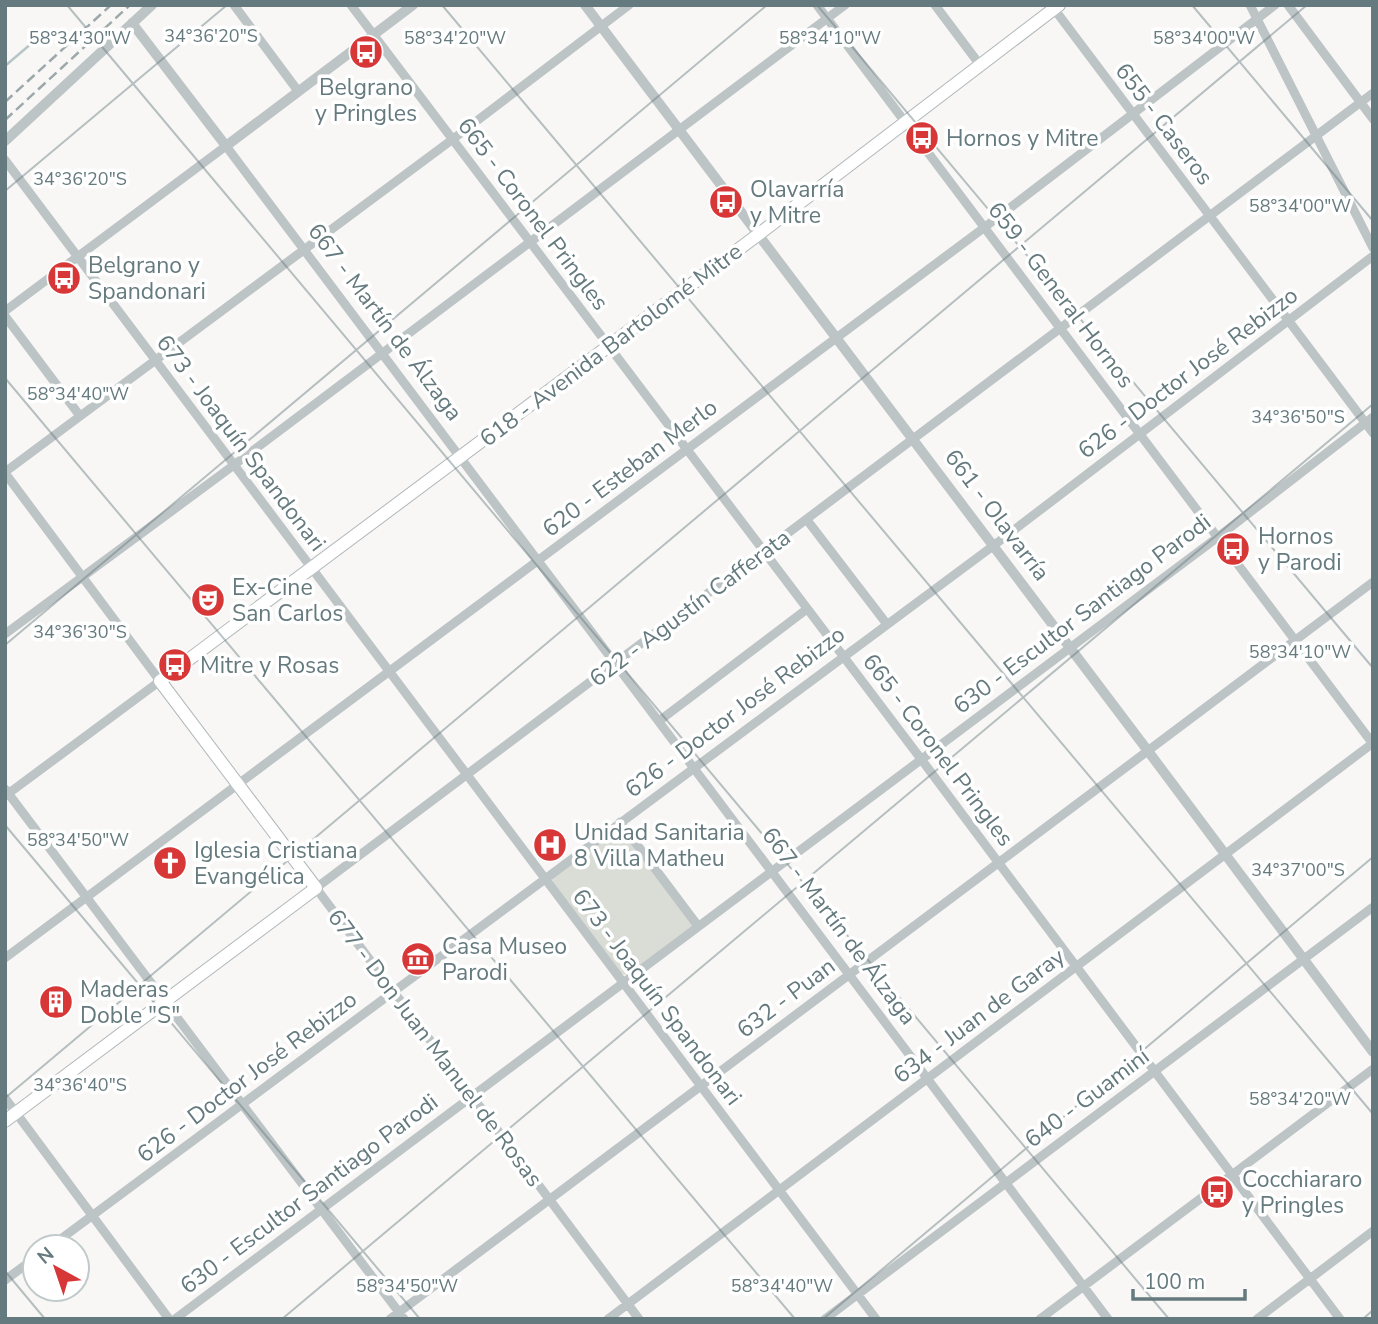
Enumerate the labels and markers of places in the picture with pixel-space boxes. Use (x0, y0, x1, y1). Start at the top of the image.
bus stop icon: Belgrano y Pringles (347, 33, 385, 71)
place label: Belgrano y Pringles (315, 72, 417, 129)
bus stop icon: Hornos y Mitre (903, 119, 941, 157)
place label: Hornos y Mitre (946, 123, 1098, 154)
place label: Olavarría y Mitre (750, 174, 844, 231)
bus stop icon: Olavarría y Mitre (707, 183, 745, 221)
place label: Belgrano y Spandonari (88, 250, 206, 307)
bus stop icon: Belgrano y Spandonari (45, 259, 83, 297)
place label: Hornos y Parodi (1258, 521, 1342, 578)
bus stop icon: Hornos y Parodi (1214, 530, 1252, 568)
place label: Ex-Cine San Carlos (232, 572, 343, 629)
theatre icon: Ex-Cine San Carlos (189, 581, 227, 619)
bus stop icon: Mitre y Rosas (156, 646, 194, 684)
place label: Mitre y Rosas (200, 650, 339, 681)
place label: Unidad Sanitaria 8 Villa Matheu (574, 817, 745, 874)
hospital icon: Unidad Sanitaria 8 Villa Matheu (531, 826, 569, 864)
place label: Iglesia Cristiana Evangélica (194, 835, 358, 892)
church icon: Iglesia Cristiana Evangélica (151, 844, 189, 882)
place label: Casa Museo Parodi (442, 931, 567, 988)
museum icon: Casa Museo Parodi (399, 940, 437, 978)
place label: Maderas Doble "S" (80, 974, 180, 1031)
building icon: Maderas Doble "S" (37, 983, 75, 1021)
place label: Cocchiararo y Pringles (1242, 1164, 1362, 1221)
bus stop icon: Cocchiararo y Pringles (1198, 1173, 1236, 1211)

